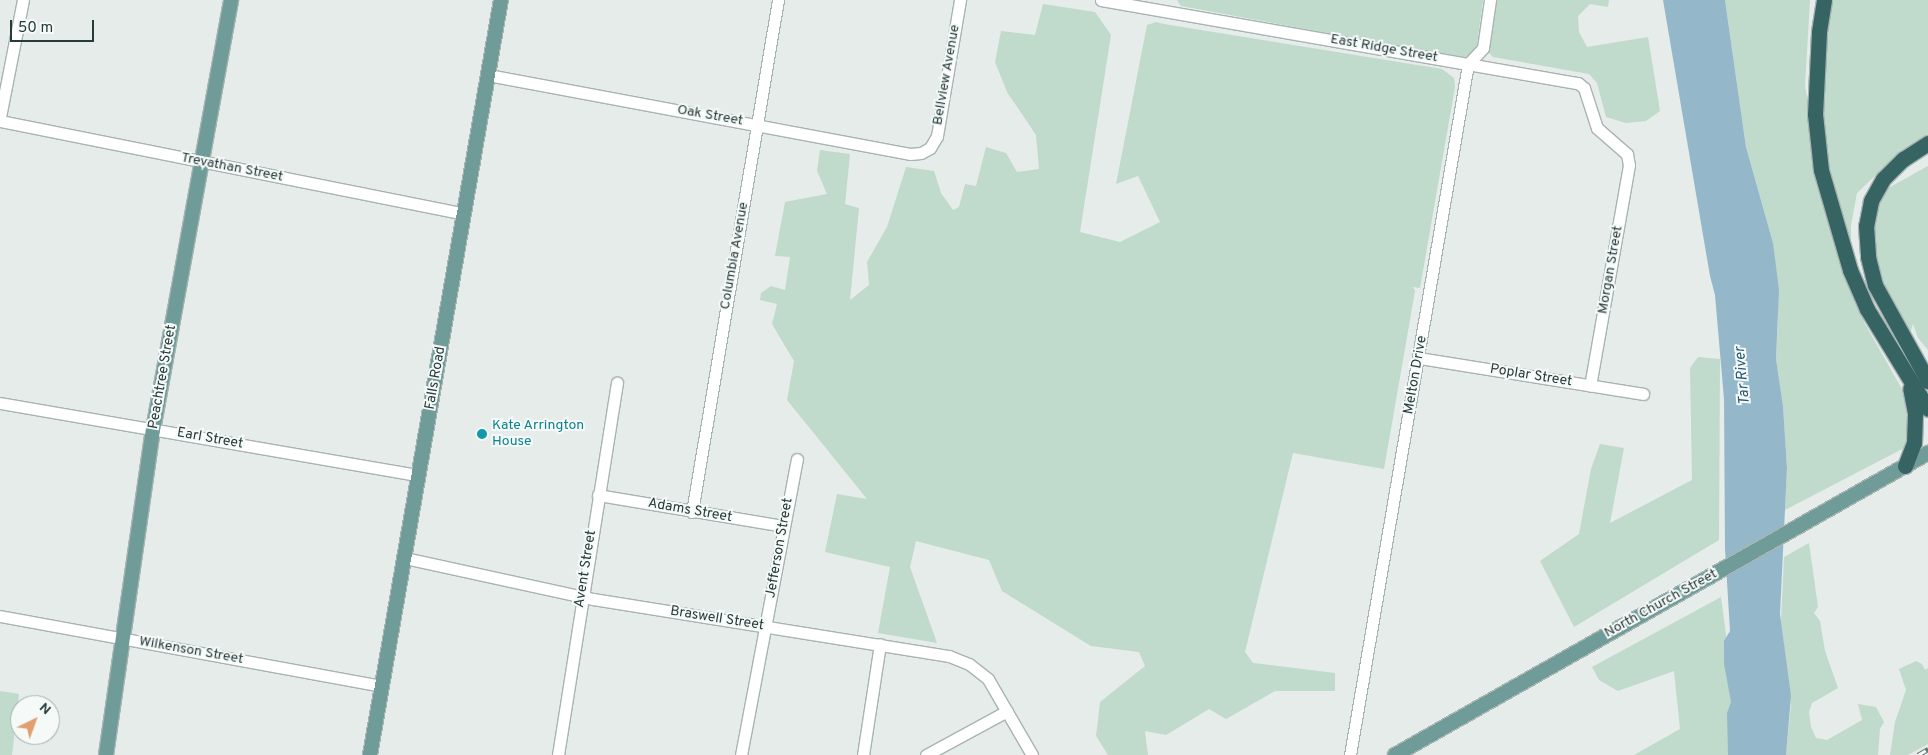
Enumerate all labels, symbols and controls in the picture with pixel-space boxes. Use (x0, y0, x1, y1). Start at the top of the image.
scale bar (12, 10, 96, 42)
text: 50 m (18, 19, 53, 38)
street label: Bellview Avenue (930, 23, 964, 127)
street label: East Ridge Street (1329, 31, 1439, 67)
street label: Oak Street (676, 102, 744, 130)
street label: Trevathan Street (180, 150, 284, 186)
street label: Columbia Avenue (717, 201, 753, 311)
street label: Morgan Street (1595, 225, 1627, 315)
street label: Peachtree Street (146, 324, 180, 430)
street label: Melton Drive (1401, 334, 1431, 416)
street label: Falls Road (422, 345, 450, 411)
water label: Tar River (1731, 346, 1755, 406)
street label: Poplar Street (1489, 361, 1573, 391)
place label: Kate Arrington House (492, 418, 585, 451)
street label: Earl Street (176, 425, 244, 453)
marker: Kate Arrington House (476, 428, 488, 440)
street label: Adams Street (647, 495, 733, 527)
street label: Jefferson Street (763, 497, 797, 599)
street label: Avent Street (572, 529, 600, 609)
street label: North Church Street (1602, 566, 1720, 642)
street label: Braswell Street (669, 603, 765, 635)
street label: Wilkenson Street (138, 634, 244, 668)
north arrow (10, 695, 60, 745)
text: N (35, 700, 54, 719)

